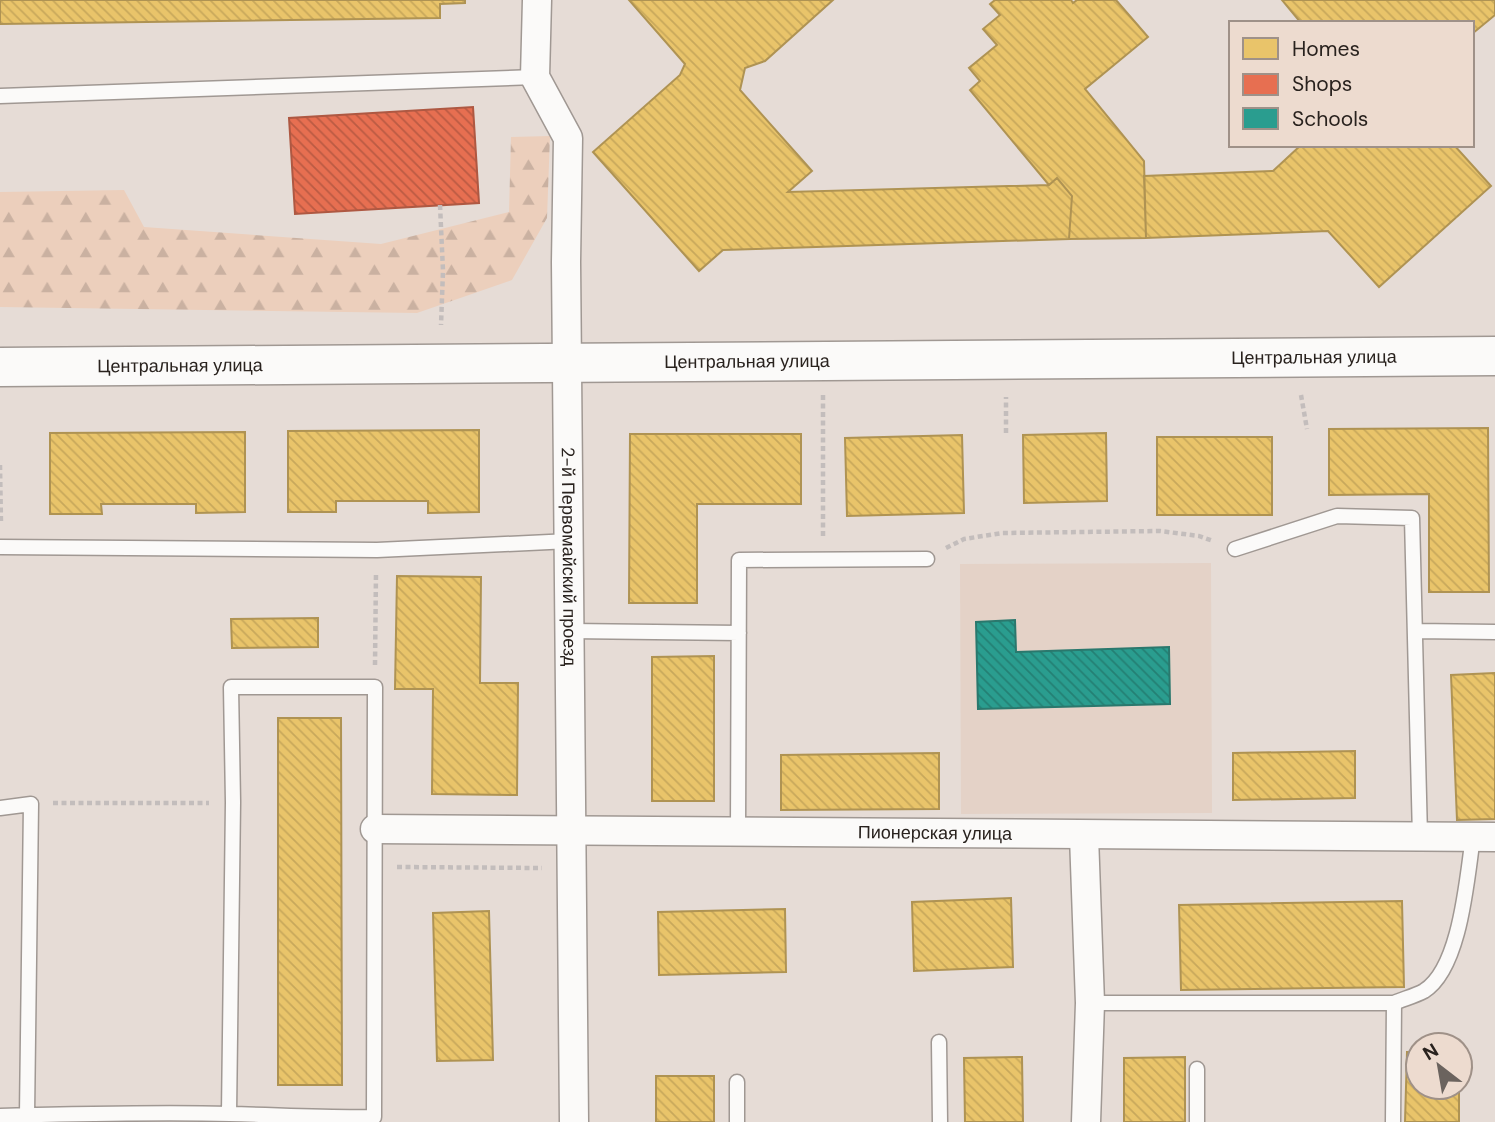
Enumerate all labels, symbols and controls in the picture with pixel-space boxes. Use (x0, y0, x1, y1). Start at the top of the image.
legend (1229, 21, 1474, 147)
text: Homes (1292, 35, 1360, 63)
text: Shops (1292, 70, 1352, 98)
text: Schools (1292, 105, 1368, 133)
street label: Центральная улица (1231, 345, 1398, 370)
street label: Центральная улица (664, 349, 831, 374)
street label: Центральная улица (97, 353, 264, 378)
street label: 2-й Первомайский проезд (556, 447, 582, 667)
street label: Пионерская улица (858, 820, 1013, 846)
north arrow (1404, 1031, 1474, 1101)
text: N (1418, 1038, 1443, 1066)

